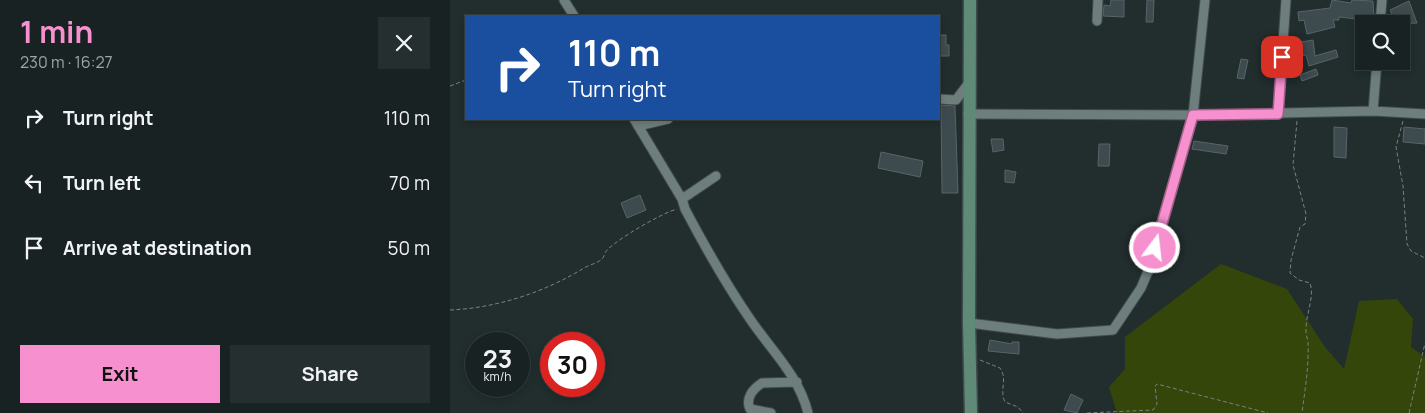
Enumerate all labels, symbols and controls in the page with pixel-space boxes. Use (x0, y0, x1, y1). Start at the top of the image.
text: 1 min (20, 11, 93, 52)
map controls (1355, 15, 1410, 70)
button: search (1355, 15, 1410, 70)
button: close (378, 17, 430, 69)
text: 110 m (568, 29, 660, 77)
icon: right (485, 35, 550, 100)
pin (1261, 36, 1303, 78)
icon: arrive (1268, 43, 1296, 71)
text: 230 m · 16:27 (20, 51, 113, 73)
text: Turn right (568, 74, 666, 104)
icon: right (20, 104, 48, 132)
text: Turn right (63, 105, 153, 131)
text: 110 m (384, 105, 430, 131)
icon: left (20, 169, 48, 197)
text: Turn left (63, 170, 141, 196)
text: 70 m (389, 170, 430, 196)
position arrow (1128, 221, 1180, 273)
icon: arrive (20, 234, 48, 262)
text: Arrive at destination (63, 235, 252, 261)
text: 50 m (388, 235, 430, 261)
speed limit sign: 30 (540, 332, 605, 397)
text: 23 (483, 341, 512, 376)
button: Exit (20, 345, 220, 403)
button: Share (230, 345, 430, 403)
text: km/h (484, 368, 511, 385)

